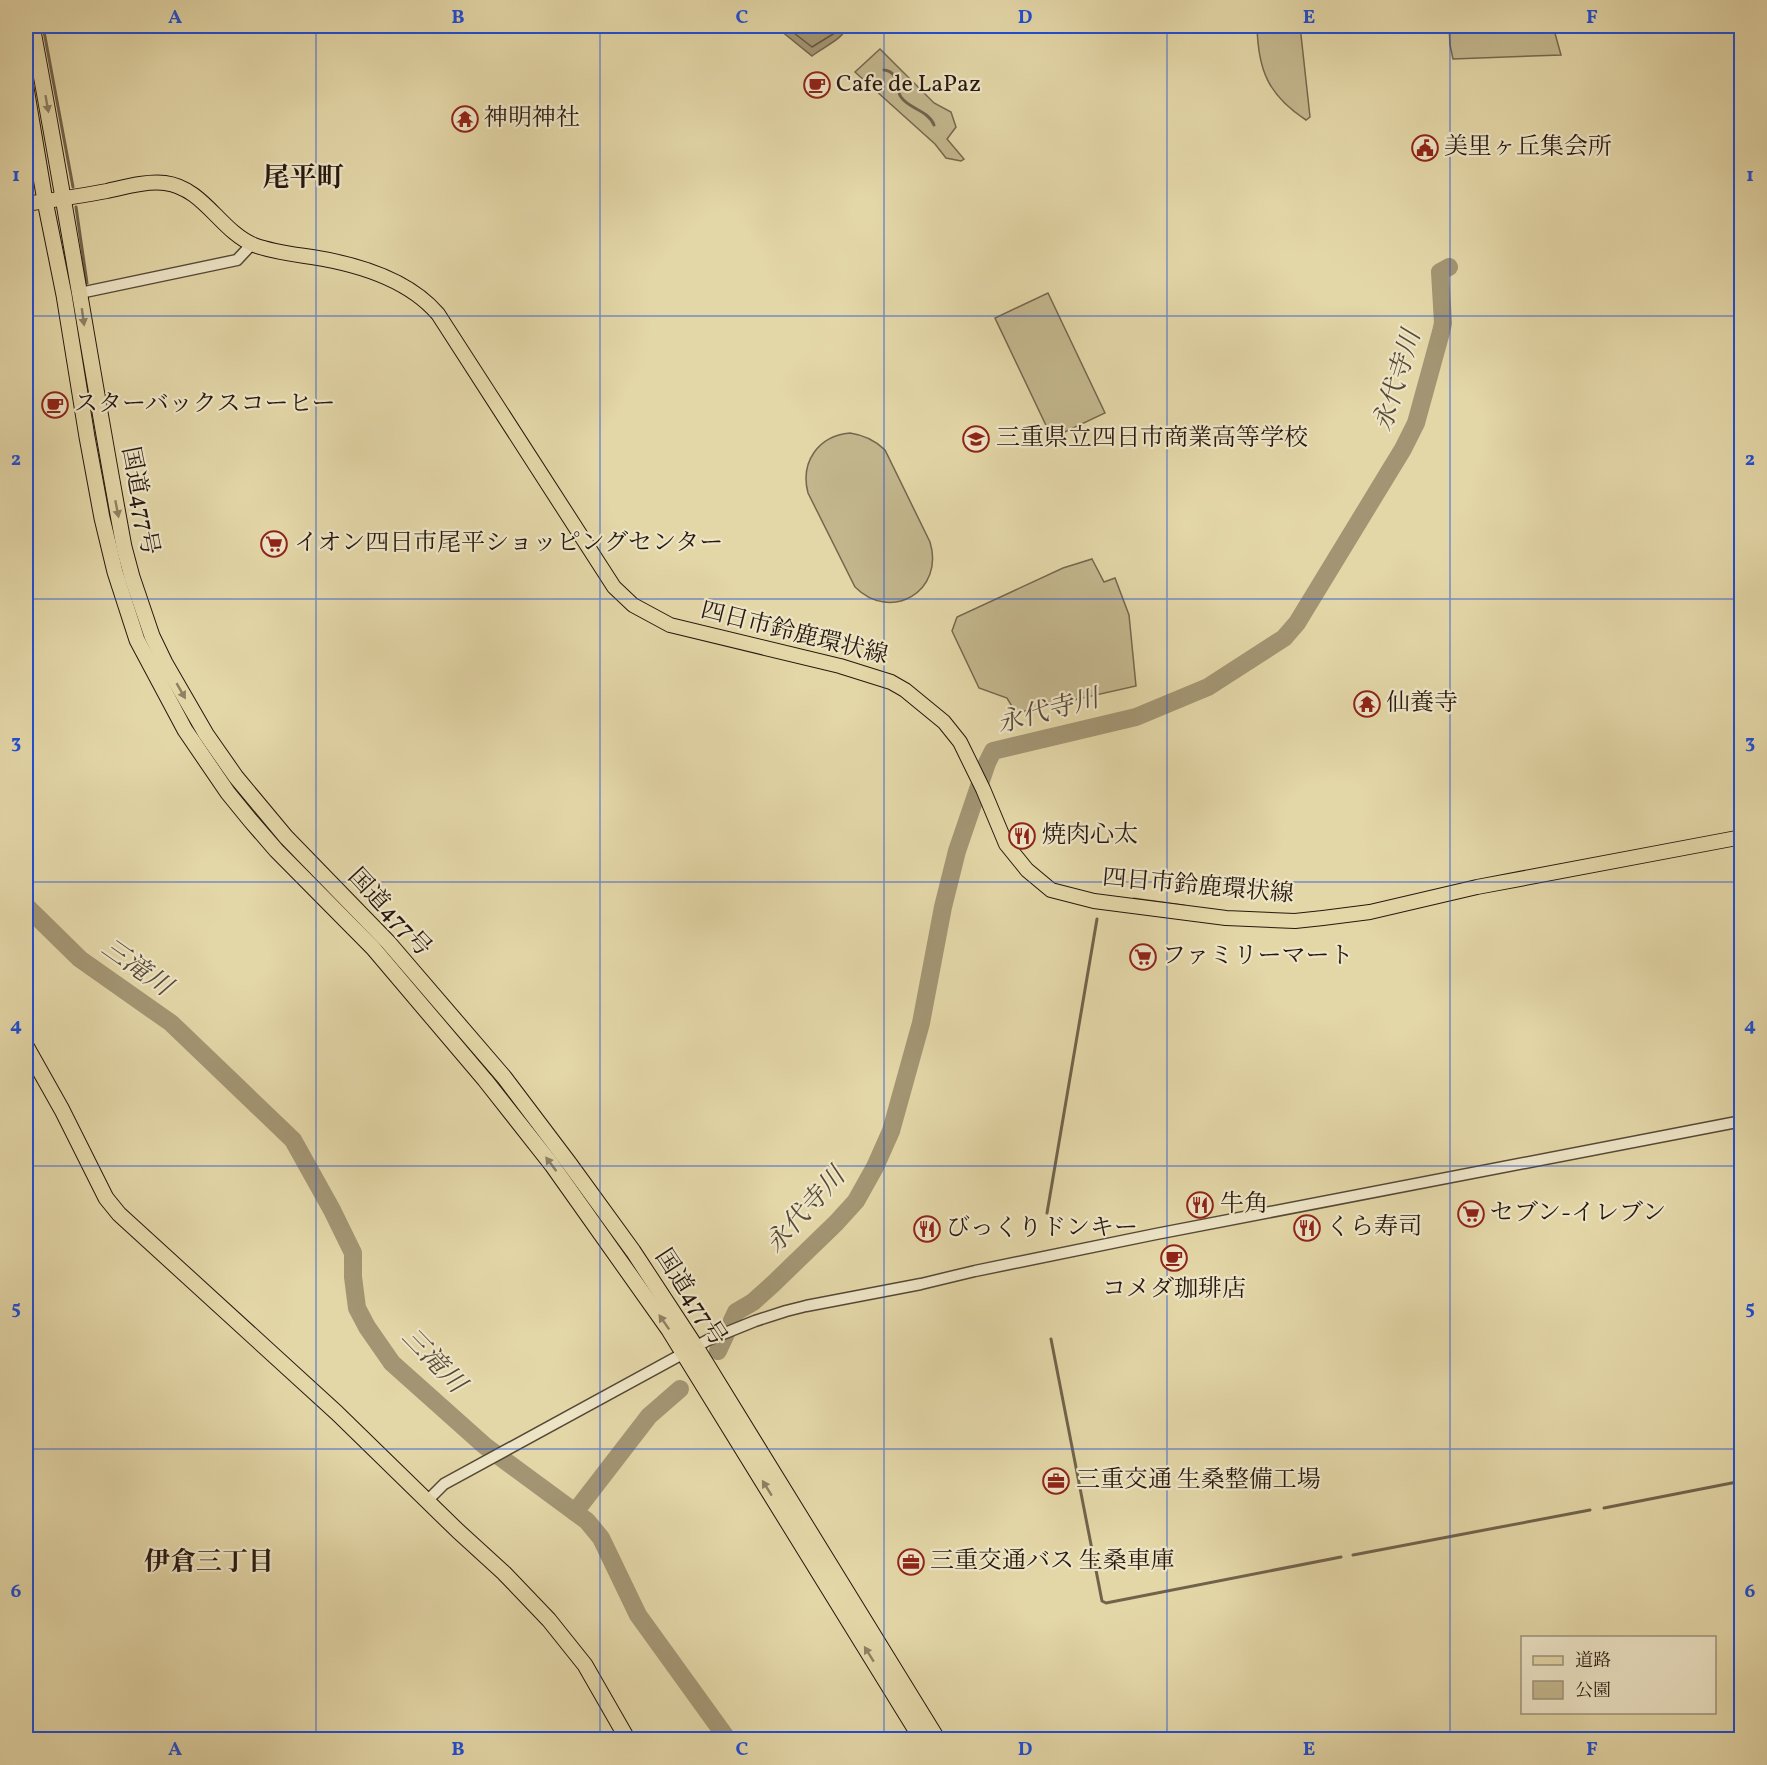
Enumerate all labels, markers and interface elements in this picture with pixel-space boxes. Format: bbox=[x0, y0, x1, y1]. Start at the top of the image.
text: A bbox=[168, 4, 182, 32]
text: B bbox=[451, 4, 465, 32]
text: C bbox=[736, 4, 749, 32]
text: D bbox=[1018, 4, 1032, 32]
text: E bbox=[1303, 4, 1315, 32]
text: F bbox=[1586, 4, 1598, 32]
place label: Cafe de LaPaz bbox=[836, 68, 981, 102]
cafe icon: Cafe de LaPaz bbox=[802, 70, 832, 100]
one-way arrow bbox=[43, 94, 52, 113]
place label: 神明神社 bbox=[484, 102, 580, 136]
temple icon: 神明神社 bbox=[450, 104, 480, 134]
place label: 美里ヶ丘集会所 bbox=[1444, 131, 1612, 165]
public building icon: 美里ヶ丘集会所 bbox=[1410, 133, 1440, 163]
district label: 尾平町 bbox=[263, 160, 344, 198]
text: 1 bbox=[12, 162, 20, 190]
text: 1 bbox=[1746, 162, 1754, 190]
one-way arrow bbox=[79, 307, 88, 326]
water label: 永代寺川 bbox=[1366, 323, 1431, 436]
place label: スターバックスコーヒー bbox=[74, 388, 336, 422]
cafe icon: スターバックスコーヒー bbox=[40, 390, 70, 420]
place label: 三重県立四日市商業高等学校 bbox=[996, 422, 1308, 456]
school or university icon: 三重県立四日市商業高等学校 bbox=[961, 424, 991, 454]
street label: 国道477号 bbox=[112, 444, 166, 558]
text: 2 bbox=[11, 446, 21, 474]
text: 2 bbox=[1745, 446, 1755, 474]
one-way arrow bbox=[113, 499, 122, 518]
place label: イオン四日市尾平ショッピングセンター bbox=[294, 527, 723, 561]
supermarket icon: イオン四日市尾平ショッピングセンター bbox=[259, 529, 289, 559]
street label: 四日市鈴鹿環状線 bbox=[697, 594, 891, 674]
water label: 永代寺川 bbox=[993, 680, 1106, 743]
one-way arrow bbox=[176, 683, 186, 700]
place label: 仙養寺 bbox=[1386, 687, 1458, 721]
temple icon: 仙養寺 bbox=[1352, 689, 1382, 719]
text: 3 bbox=[11, 729, 21, 757]
text: 3 bbox=[1745, 729, 1755, 757]
place label: 焼肉心太 bbox=[1042, 819, 1138, 853]
restaurant icon: 焼肉心太 bbox=[1007, 821, 1037, 851]
street label: 国道477号 bbox=[339, 861, 439, 965]
street label: 四日市鈴鹿環状線 bbox=[1101, 862, 1295, 912]
water label: 三滝川 bbox=[94, 931, 181, 1007]
place label: ファミリーマート bbox=[1162, 940, 1354, 974]
supermarket icon: ファミリーマート bbox=[1128, 942, 1158, 972]
text: 4 bbox=[10, 1012, 22, 1040]
text: 4 bbox=[1744, 1012, 1756, 1040]
one-way arrow bbox=[545, 1156, 557, 1171]
water label: 永代寺川 bbox=[758, 1158, 856, 1262]
place label: 牛角 bbox=[1220, 1188, 1268, 1222]
restaurant icon: 牛角 bbox=[1185, 1190, 1215, 1220]
place label: セブン-イレブン bbox=[1490, 1197, 1666, 1231]
supermarket icon: セブン-イレブン bbox=[1456, 1199, 1486, 1229]
place label: くら寿司 bbox=[1326, 1211, 1422, 1245]
place label: びっくりドンキー bbox=[946, 1212, 1138, 1246]
restaurant icon: くら寿司 bbox=[1292, 1213, 1322, 1243]
restaurant icon: びっくりドンキー bbox=[912, 1214, 942, 1244]
street label: 国道477号 bbox=[646, 1243, 734, 1353]
cafe icon: コメダ珈琲店 bbox=[1159, 1243, 1189, 1273]
place label: コメダ珈琲店 bbox=[1102, 1273, 1246, 1307]
text: 5 bbox=[11, 1295, 21, 1323]
text: 5 bbox=[1745, 1295, 1755, 1323]
one-way arrow bbox=[658, 1315, 670, 1331]
water label: 三滝川 bbox=[393, 1320, 475, 1404]
place label: 三重交通 生桑整備工場 bbox=[1076, 1464, 1321, 1498]
office icon: 三重交通 生桑整備工場 bbox=[1041, 1466, 1071, 1496]
one-way arrow bbox=[761, 1480, 772, 1496]
district label: 伊倉三丁目 bbox=[144, 1545, 274, 1581]
place label: 三重交通バス 生桑車庫 bbox=[930, 1545, 1175, 1579]
office icon: 三重交通バス 生桑車庫 bbox=[896, 1547, 926, 1577]
text: 6 bbox=[11, 1578, 22, 1606]
text: 6 bbox=[1745, 1578, 1756, 1606]
legend bbox=[1521, 1636, 1716, 1714]
one-way arrow bbox=[863, 1646, 874, 1662]
text: 道路 bbox=[1575, 1649, 1611, 1674]
text: 公園 bbox=[1575, 1679, 1611, 1704]
text: A bbox=[168, 1736, 182, 1764]
text: B bbox=[451, 1736, 465, 1764]
text: C bbox=[736, 1736, 749, 1764]
text: D bbox=[1018, 1736, 1032, 1764]
text: E bbox=[1303, 1736, 1315, 1764]
text: F bbox=[1586, 1736, 1598, 1764]

